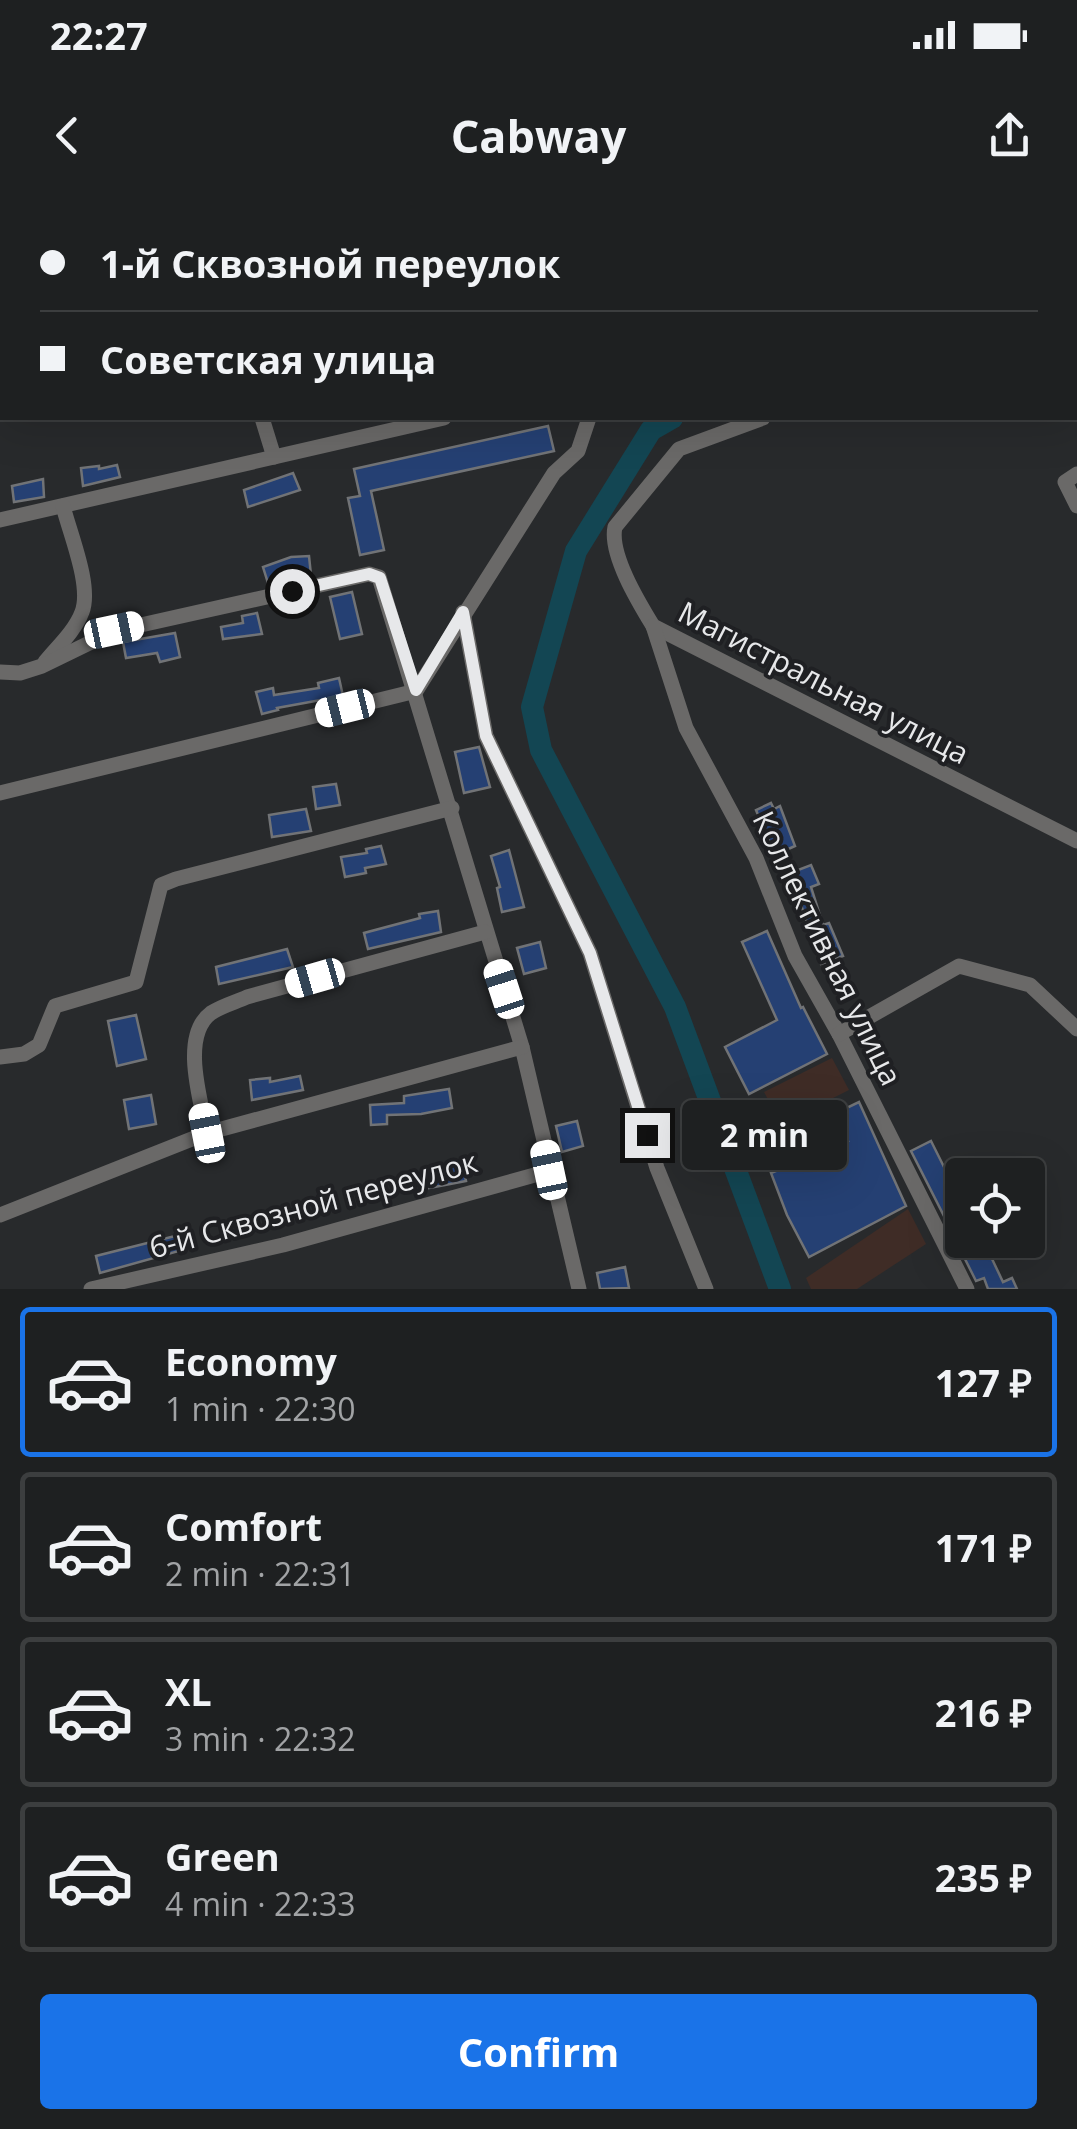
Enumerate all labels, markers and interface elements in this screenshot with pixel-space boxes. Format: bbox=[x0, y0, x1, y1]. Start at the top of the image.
text: 22:27 bbox=[50, 9, 148, 61]
text: Cabway bbox=[451, 105, 626, 166]
icon: back bbox=[40, 108, 95, 163]
icon: share bbox=[982, 108, 1037, 163]
text: 1-й Сквозной переулок bbox=[100, 237, 560, 289]
text: Советская улица bbox=[100, 333, 436, 385]
route start bbox=[270, 569, 315, 614]
street label: Магистральная улица bbox=[672, 591, 976, 773]
car bbox=[82, 609, 146, 651]
car bbox=[312, 686, 378, 730]
street label: Коллективная улица bbox=[744, 804, 912, 1092]
car bbox=[282, 955, 348, 1001]
car bbox=[480, 956, 528, 1022]
callout: 2 min bbox=[682, 1100, 847, 1170]
car bbox=[187, 1101, 227, 1165]
route end bbox=[625, 1113, 670, 1158]
text: 2 min bbox=[720, 1113, 809, 1156]
car bbox=[528, 1138, 570, 1202]
street label: 6-й Сквозной переулок bbox=[144, 1140, 482, 1268]
map controls bbox=[945, 1158, 1045, 1258]
button: locate bbox=[945, 1158, 1045, 1258]
text: Economy bbox=[165, 1335, 337, 1387]
icon: car bbox=[45, 1337, 135, 1427]
text: 127 ₽ bbox=[935, 1356, 1032, 1408]
text: 1 min · 22:30 bbox=[165, 1387, 356, 1430]
text: Comfort bbox=[165, 1500, 322, 1552]
icon: car bbox=[45, 1502, 135, 1592]
text: 171 ₽ bbox=[935, 1521, 1032, 1573]
text: 2 min · 22:31 bbox=[165, 1552, 356, 1595]
text: XL bbox=[165, 1665, 212, 1717]
icon: car bbox=[45, 1667, 135, 1757]
text: 216 ₽ bbox=[935, 1686, 1032, 1738]
text: 3 min · 22:32 bbox=[165, 1717, 356, 1760]
text: Green bbox=[165, 1830, 280, 1882]
icon: car bbox=[45, 1832, 135, 1922]
text: 235 ₽ bbox=[935, 1851, 1032, 1903]
text: 4 min · 22:33 bbox=[165, 1882, 356, 1925]
button: Confirm bbox=[40, 1994, 1037, 2109]

